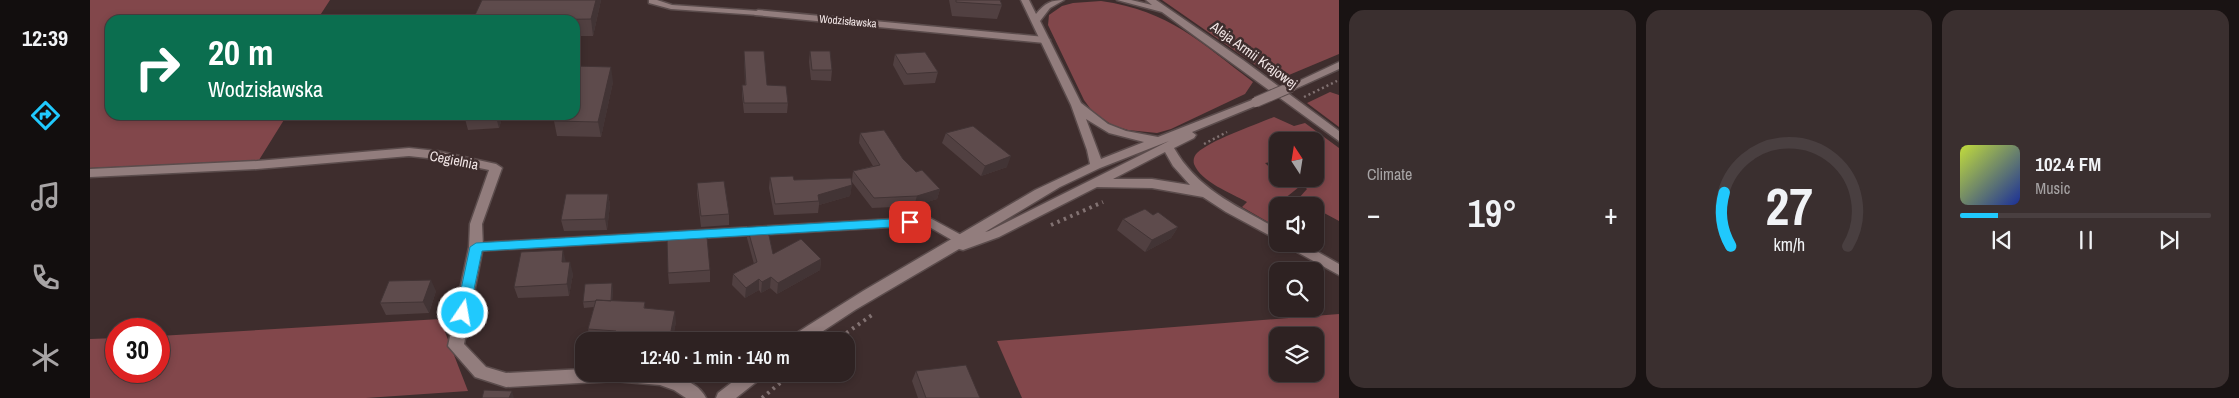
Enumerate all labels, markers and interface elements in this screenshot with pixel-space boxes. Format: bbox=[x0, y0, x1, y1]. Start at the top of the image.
street label: Wodzisławska bbox=[819, 12, 877, 30]
street label: Aleja Armii Krajowej bbox=[1206, 17, 1301, 92]
text: 12:39 bbox=[22, 23, 68, 53]
text: 20 m bbox=[208, 29, 273, 76]
icon: right bbox=[125, 35, 190, 100]
text: Wodzisławska bbox=[208, 74, 323, 104]
icon: directions bbox=[28, 98, 63, 133]
north arrow bbox=[1269, 132, 1324, 188]
map controls bbox=[1269, 132, 1324, 382]
street label: Cegielnia bbox=[428, 146, 480, 174]
text: 102.4 FM bbox=[2035, 151, 2101, 177]
text: Climate bbox=[1367, 163, 1412, 185]
text: 27 bbox=[1765, 171, 1813, 241]
text: Music bbox=[2035, 177, 2070, 199]
icon: music bbox=[28, 179, 63, 214]
text: 19° bbox=[1467, 188, 1517, 239]
text: − bbox=[1367, 195, 1380, 233]
text: + bbox=[1604, 195, 1618, 233]
button: sound bbox=[1269, 197, 1324, 252]
pin bbox=[889, 201, 931, 243]
icon: arrive bbox=[896, 208, 924, 236]
icon: previous bbox=[1988, 226, 2016, 254]
icon: pause bbox=[2072, 226, 2100, 254]
icon: next bbox=[2155, 226, 2183, 254]
text: km/h bbox=[1773, 233, 1805, 257]
icon: phone bbox=[28, 260, 63, 295]
button: search bbox=[1269, 262, 1324, 317]
position arrow bbox=[436, 286, 488, 338]
speed limit sign: 30 bbox=[105, 318, 170, 383]
button: layers bbox=[1269, 327, 1324, 382]
icon: climate bbox=[28, 340, 63, 375]
text: 12:40 · 1 min · 140 m bbox=[640, 344, 790, 370]

